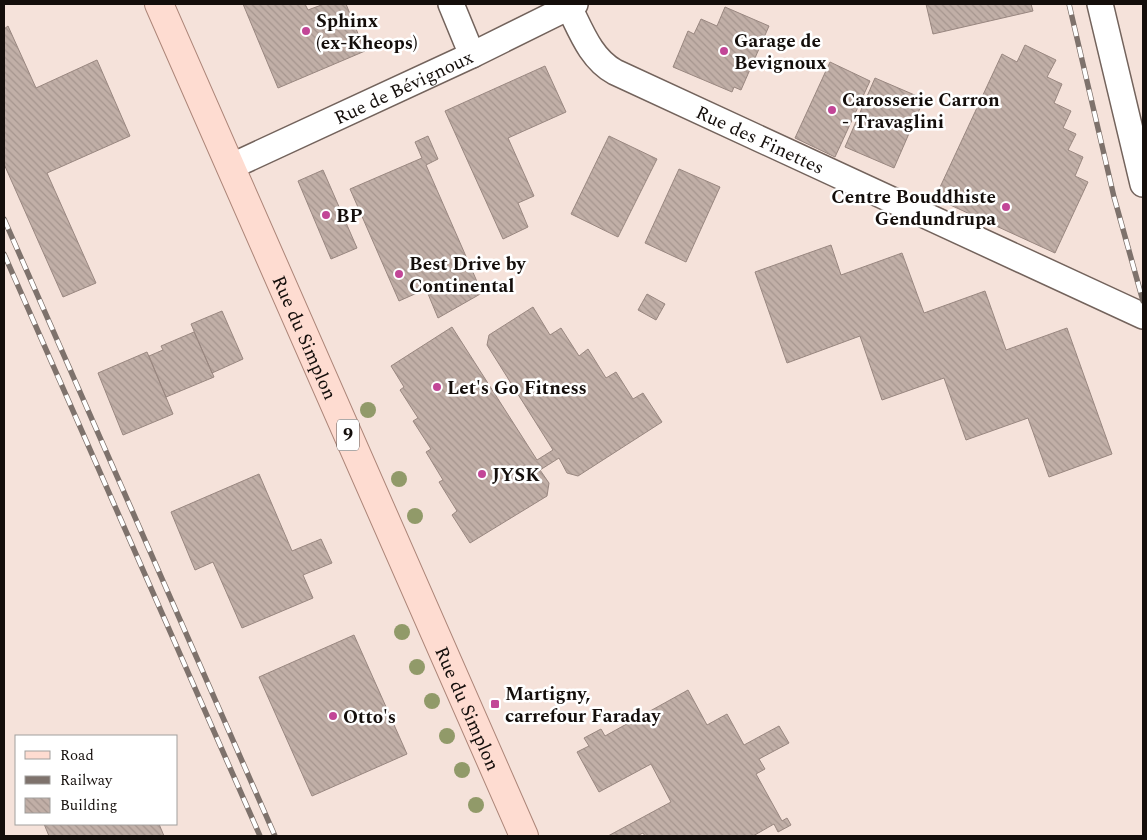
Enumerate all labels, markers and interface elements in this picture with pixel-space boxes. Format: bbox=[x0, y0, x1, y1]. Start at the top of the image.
place label: Sphinx (ex-Kheops) bbox=[316, 7, 418, 58]
marker: Sphinx (ex-Kheops) bbox=[300, 25, 312, 37]
place label: Garage de Bevignoux bbox=[734, 27, 827, 78]
street label: Rue de Bévignoux bbox=[330, 43, 478, 133]
marker: Garage de Bevignoux bbox=[718, 45, 730, 57]
place label: Carosserie Carron - Travaglini bbox=[842, 86, 1000, 137]
street label: Rue des Finettes bbox=[691, 98, 829, 183]
marker: Carosserie Carron - Travaglini bbox=[826, 104, 838, 116]
place label: Centre Bouddhiste Gendundrupa bbox=[831, 183, 996, 234]
marker: Centre Bouddhiste Gendundrupa bbox=[1000, 201, 1012, 213]
place label: BP bbox=[336, 202, 362, 231]
marker: BP bbox=[320, 209, 332, 221]
place label: Best Drive by Continental bbox=[409, 250, 527, 301]
marker: Best Drive by Continental bbox=[393, 268, 405, 280]
street label: Rue du Simplon bbox=[264, 271, 344, 405]
place label: Let's Go Fitness bbox=[447, 374, 587, 403]
marker: Let's Go Fitness bbox=[431, 381, 443, 393]
road number: 9 bbox=[337, 420, 359, 450]
place label: JYSK bbox=[492, 461, 540, 490]
marker: JYSK bbox=[476, 468, 488, 480]
street label: Rue du Simplon bbox=[426, 642, 507, 776]
place label: Martigny, carrefour Faraday bbox=[505, 680, 661, 731]
marker: Martigny, carrefour Faraday bbox=[489, 698, 501, 710]
place label: Otto's bbox=[343, 703, 396, 732]
marker: Otto's bbox=[327, 710, 339, 722]
legend bbox=[15, 735, 178, 825]
text: Road bbox=[60, 744, 94, 767]
text: Railway bbox=[60, 769, 113, 792]
text: Building bbox=[60, 794, 117, 817]

